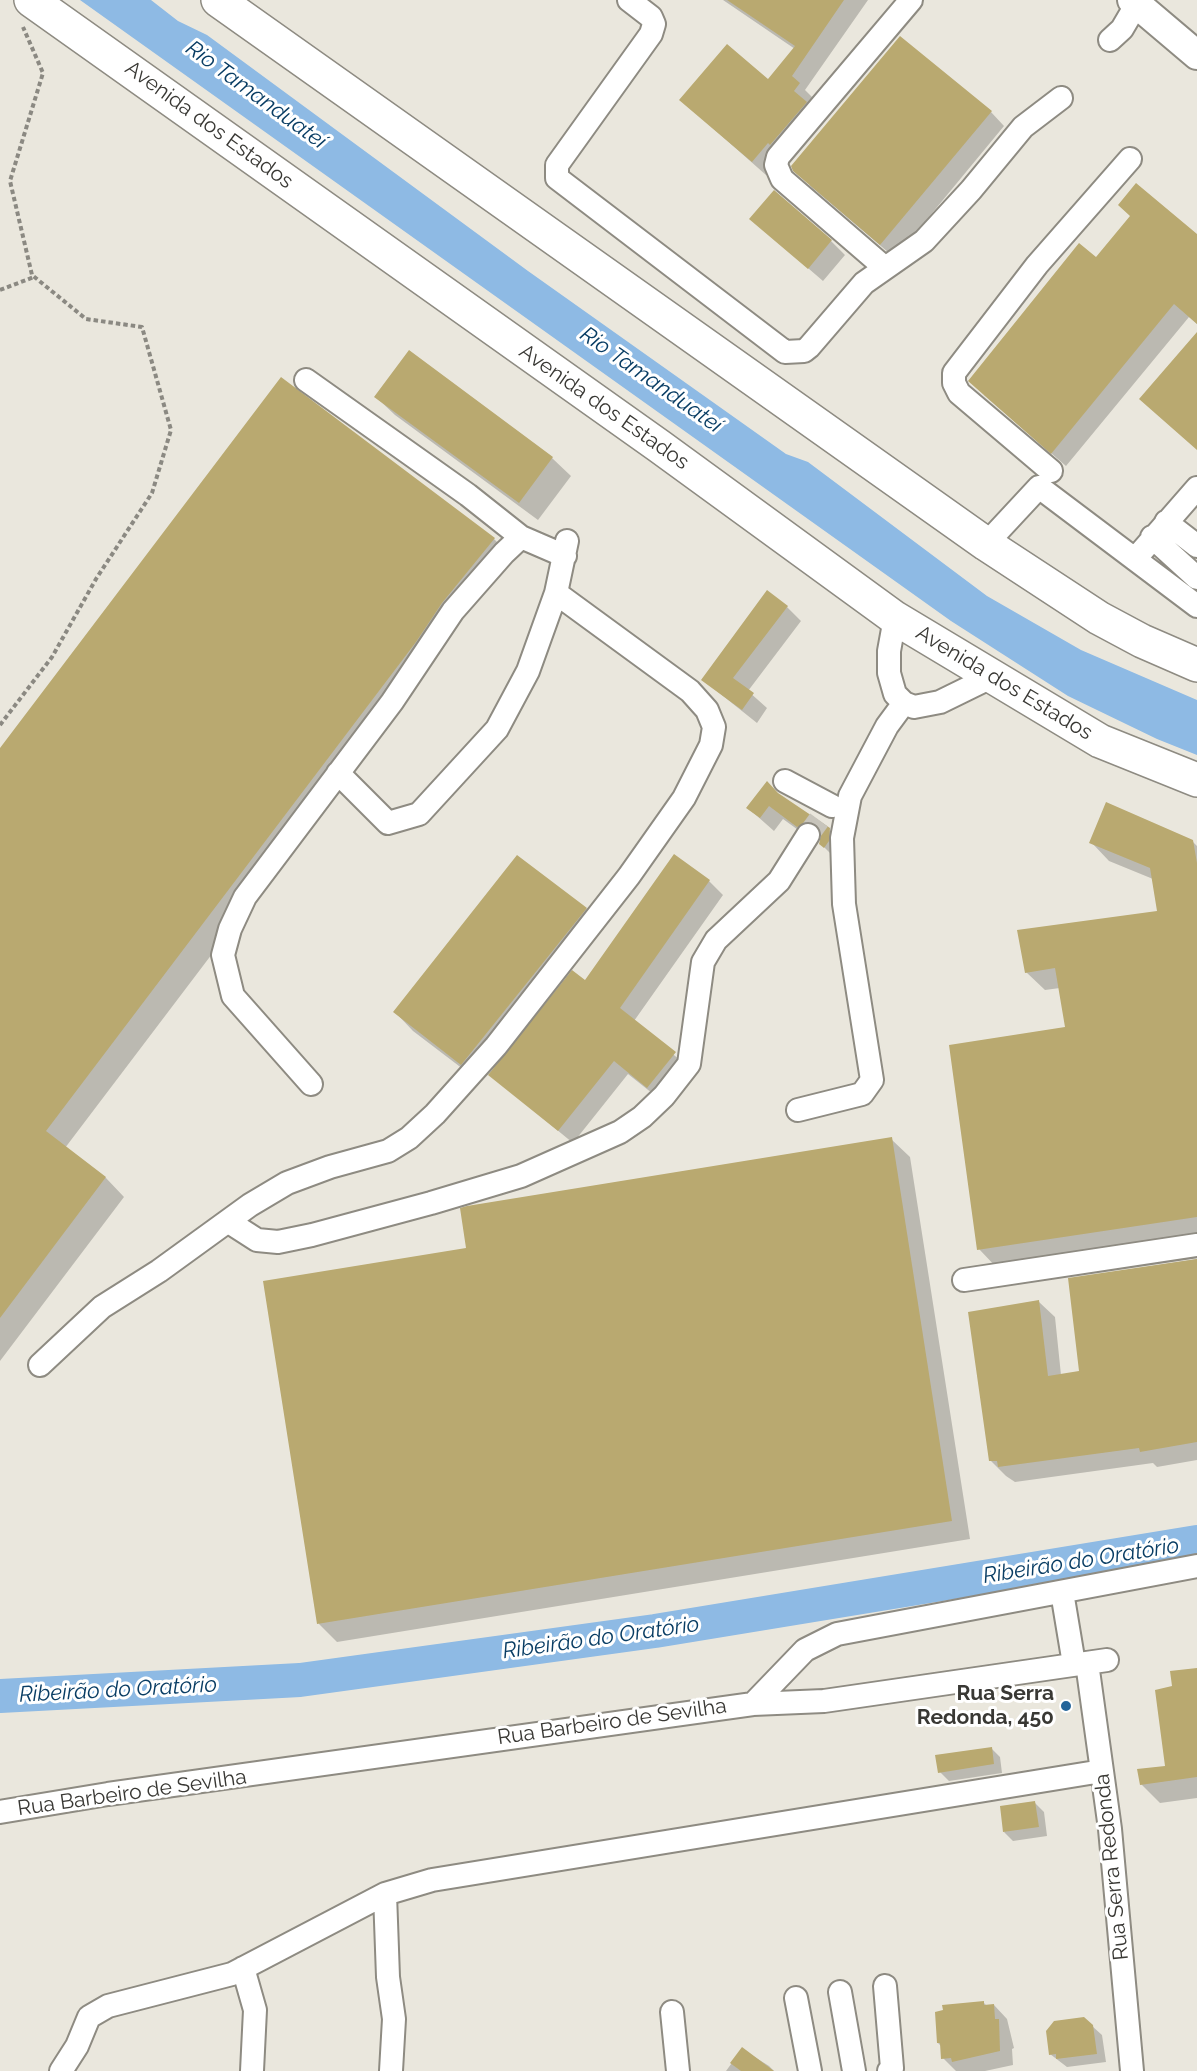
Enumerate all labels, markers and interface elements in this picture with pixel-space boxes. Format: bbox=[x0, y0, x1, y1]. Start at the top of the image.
water label: Rio Tamanduateí bbox=[181, 35, 331, 155]
street label: Avenida dos Estados bbox=[120, 56, 298, 194]
water label: Rio Tamanduateí bbox=[575, 321, 727, 439]
street label: Avenida dos Estados bbox=[514, 339, 694, 475]
street label: Avenida dos Estados bbox=[911, 620, 1097, 746]
water label: Ribeirão do Oratório bbox=[981, 1532, 1181, 1590]
water label: Ribeirão do Oratório bbox=[501, 1611, 701, 1665]
water label: Ribeirão do Oratório bbox=[18, 1672, 218, 1708]
place label: Rua Serra Redonda, 450 bbox=[917, 1681, 1054, 1731]
street label: Rua Barbeiro de Sevilha bbox=[496, 1693, 728, 1751]
marker: Rua Serra Redonda, 450 bbox=[1059, 1699, 1073, 1713]
street label: Rua Barbeiro de Sevilha bbox=[16, 1764, 248, 1822]
street label: Rua Serra Redonda bbox=[1090, 1772, 1134, 1962]

